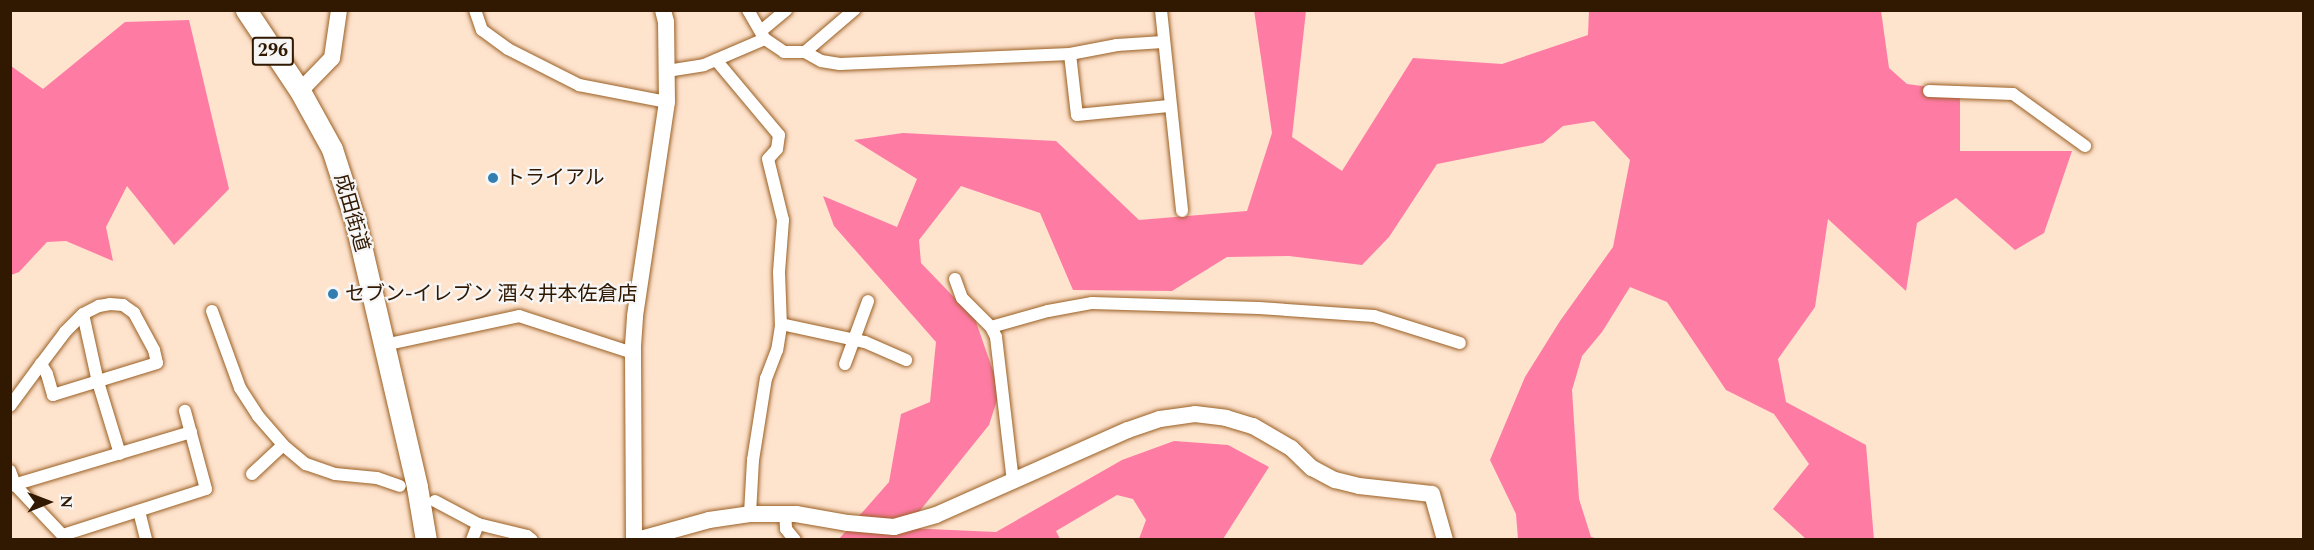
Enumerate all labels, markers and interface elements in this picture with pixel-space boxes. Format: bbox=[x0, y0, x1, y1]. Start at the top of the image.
road number: 296 bbox=[250, 36, 296, 66]
place label: トライアル bbox=[505, 166, 605, 190]
street label: 成田街道 bbox=[328, 171, 374, 255]
marker: トライアル bbox=[486, 171, 500, 185]
place label: セブン-イレブン 酒々井本佐倉店 bbox=[345, 282, 637, 306]
marker: セブン-イレブン 酒々井本佐倉店 bbox=[326, 287, 340, 301]
north arrow bbox=[18, 472, 78, 532]
text: N bbox=[54, 495, 78, 508]

